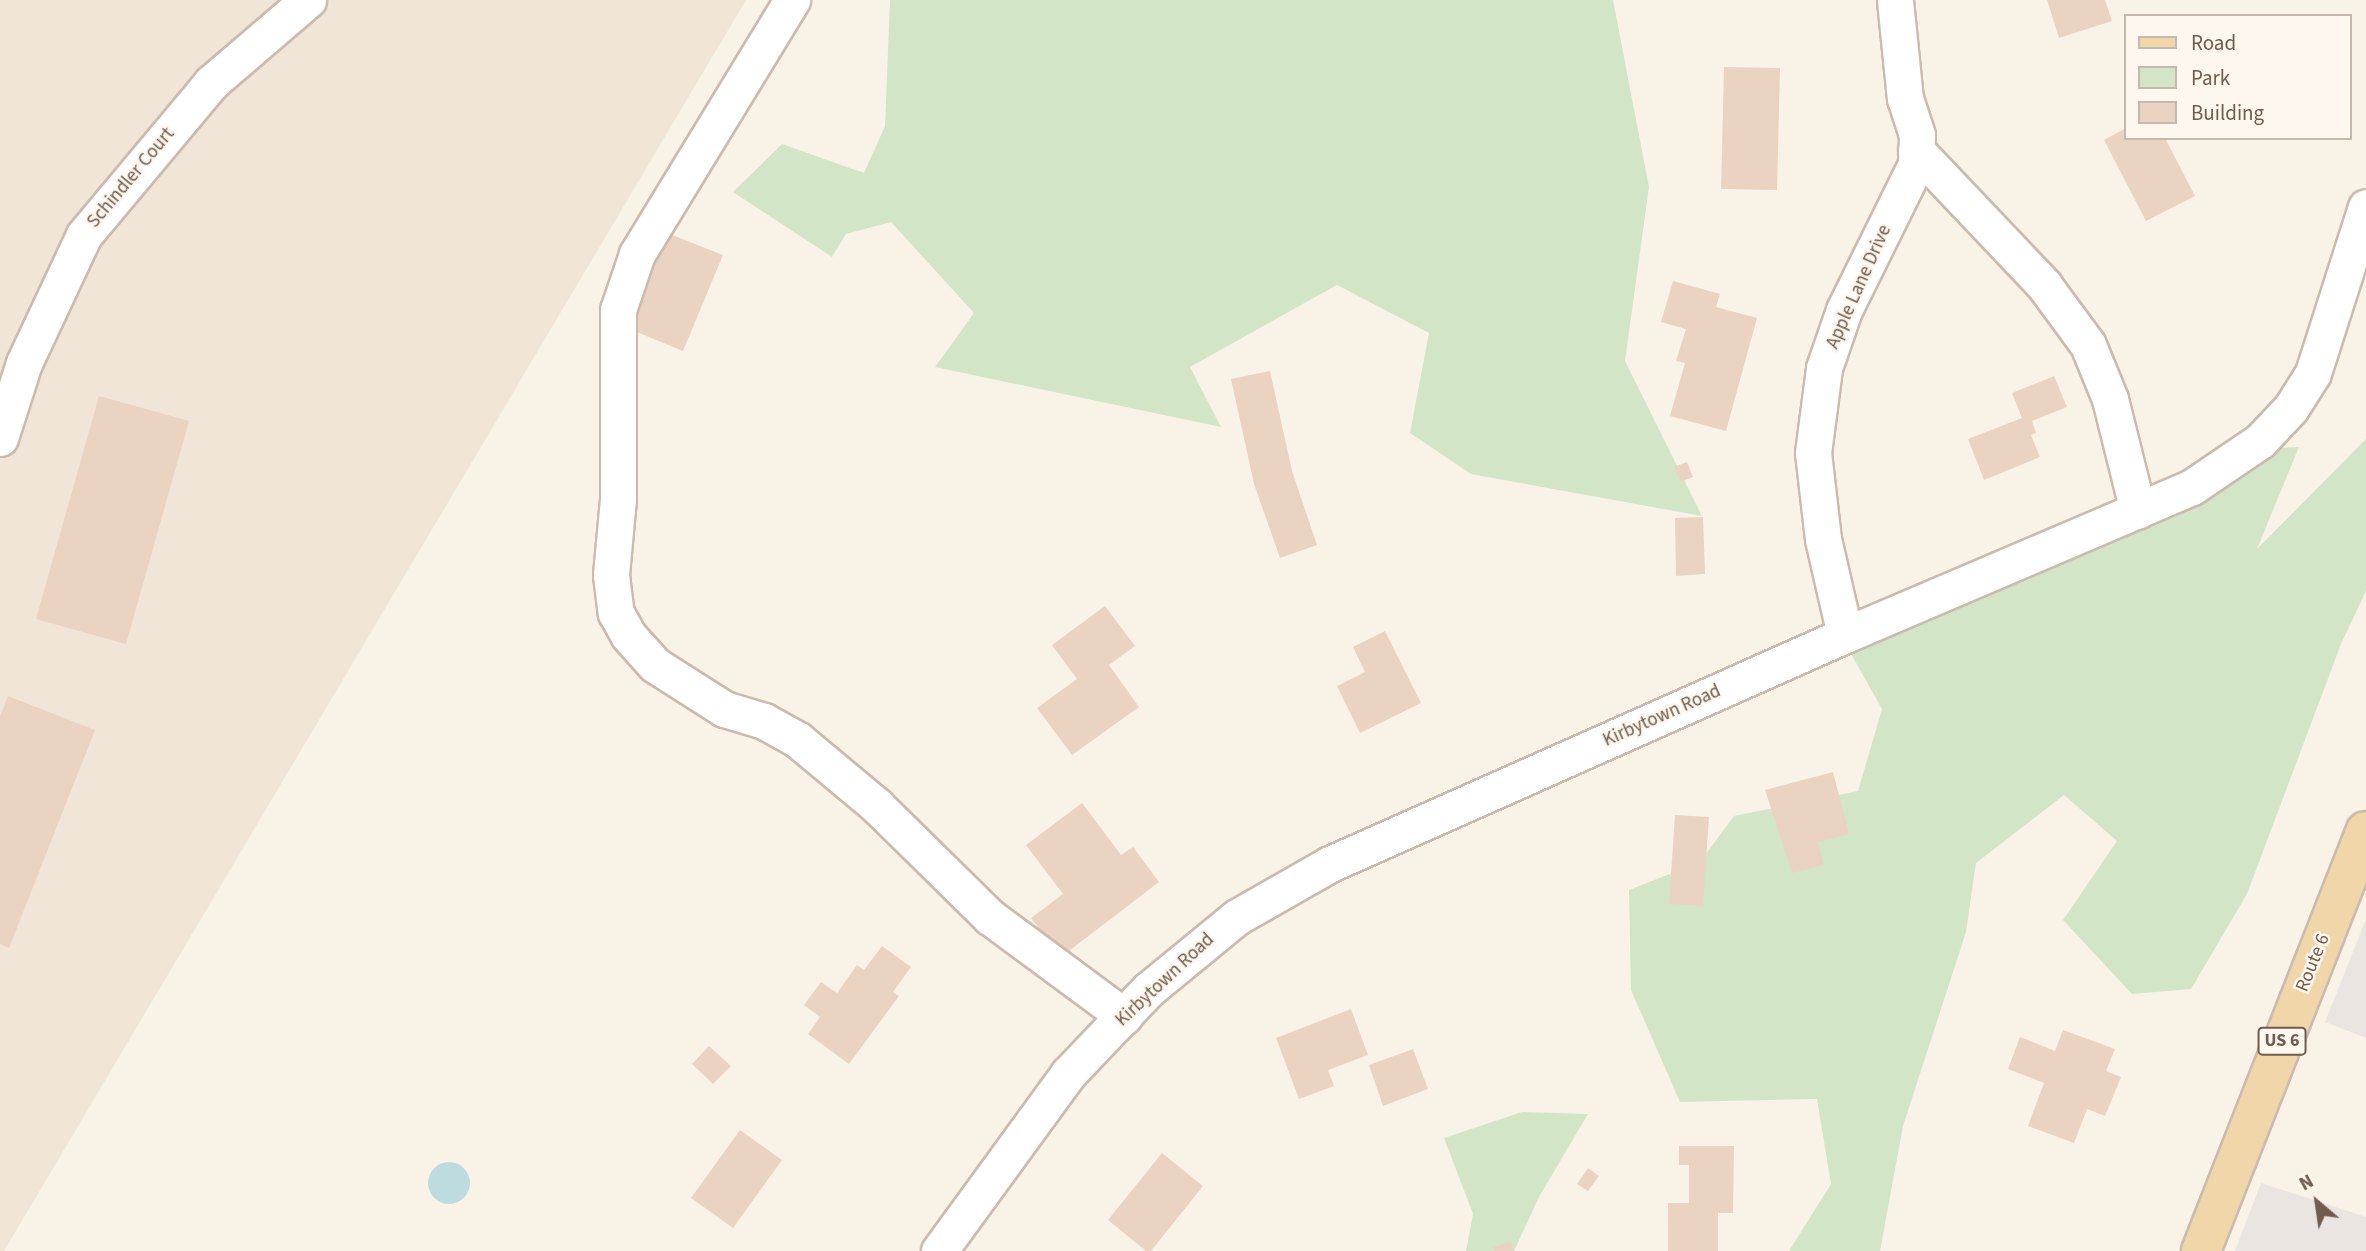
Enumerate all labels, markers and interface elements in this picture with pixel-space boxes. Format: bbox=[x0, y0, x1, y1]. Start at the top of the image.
legend bbox=[2124, 14, 2352, 140]
text: Road bbox=[2191, 28, 2236, 58]
text: Park bbox=[2191, 63, 2230, 93]
text: Building bbox=[2191, 98, 2264, 128]
street label: Schindler Court bbox=[82, 123, 180, 233]
street label: Apple Lane Drive bbox=[1822, 222, 1896, 352]
street label: Kirbytown Road bbox=[1600, 680, 1724, 752]
street label: Kirbytown Road bbox=[1111, 928, 1219, 1032]
street label: Route 6 bbox=[2291, 931, 2335, 995]
road number: US 6 bbox=[2258, 1026, 2306, 1056]
north arrow bbox=[2282, 1167, 2352, 1237]
text: N bbox=[2294, 1168, 2319, 1198]

